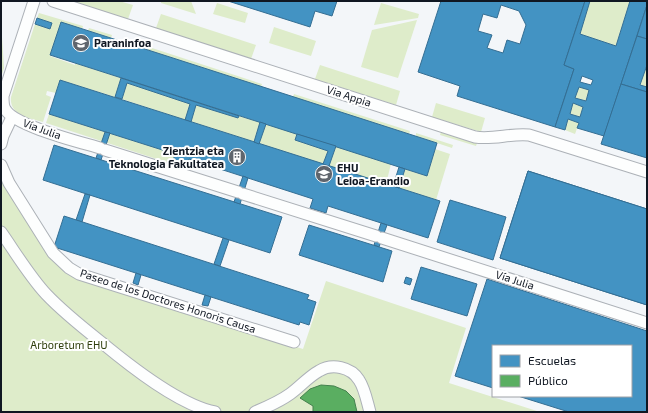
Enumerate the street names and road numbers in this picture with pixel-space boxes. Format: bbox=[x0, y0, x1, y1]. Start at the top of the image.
street label: Via Appia bbox=[325, 82, 373, 109]
street label: Vía Julia bbox=[21, 116, 63, 141]
street label: Paseo de los Doctores Honoris Causa bbox=[79, 266, 258, 335]
street label: Vía Julia bbox=[494, 267, 536, 292]

